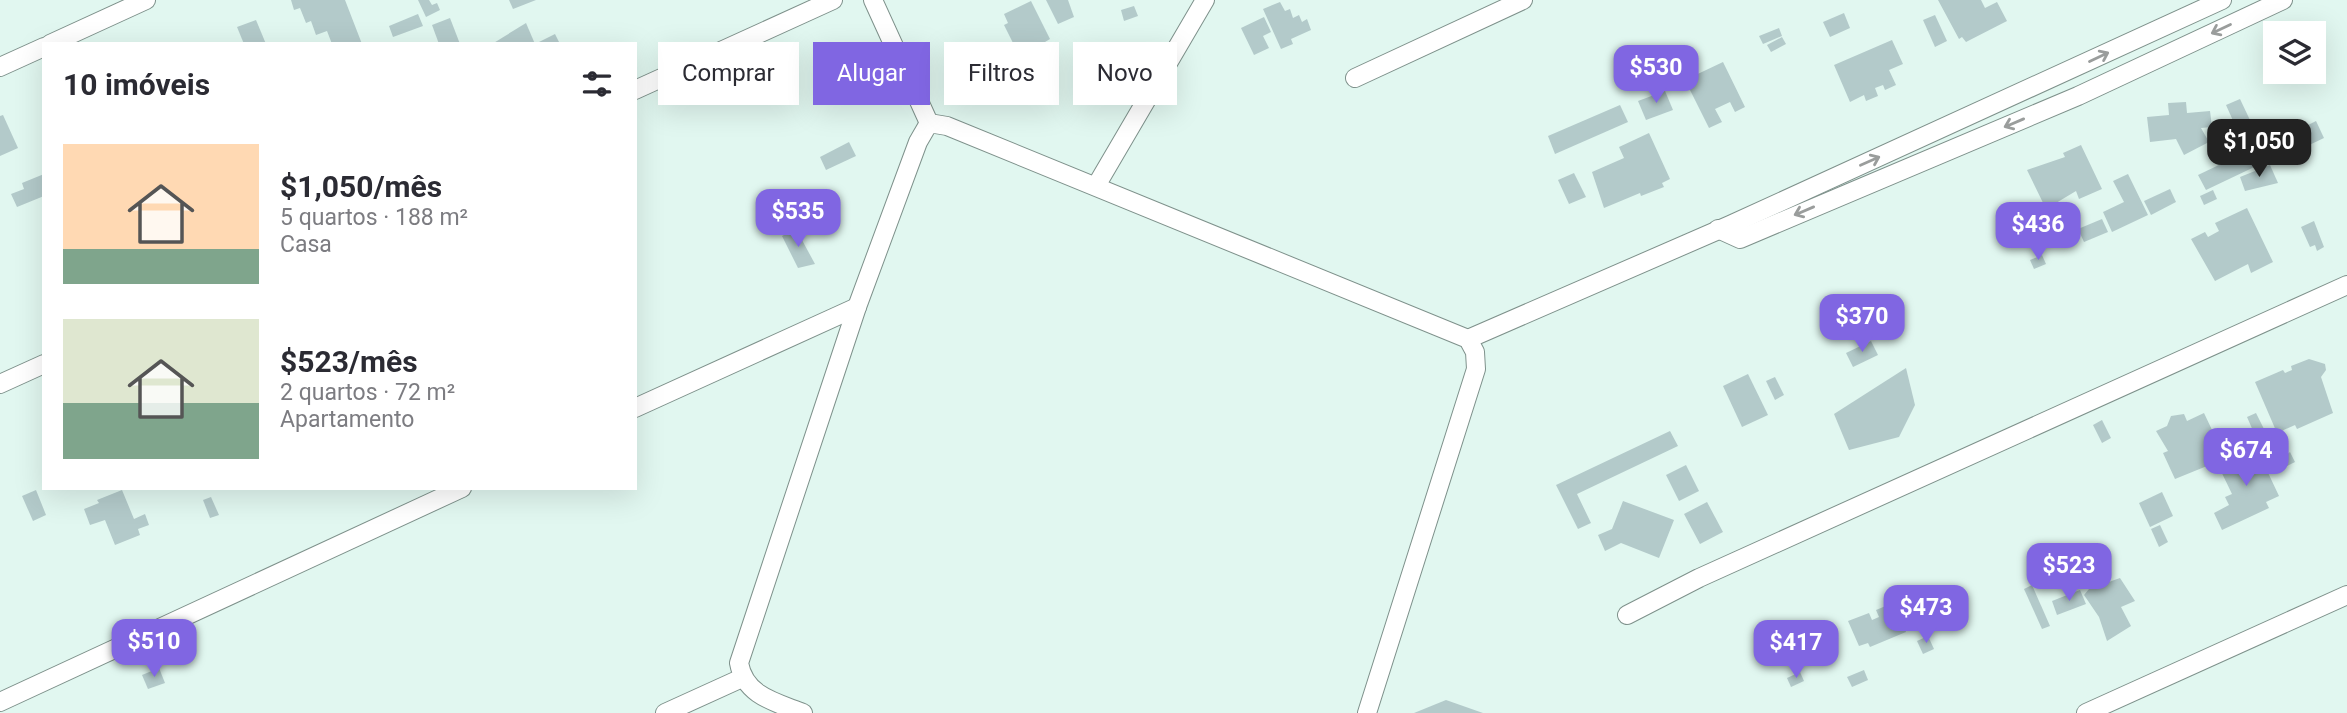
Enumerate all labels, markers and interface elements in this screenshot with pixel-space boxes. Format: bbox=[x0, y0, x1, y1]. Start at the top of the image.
map controls bbox=[2263, 21, 2326, 84]
button: layers bbox=[2263, 21, 2326, 84]
one-way arrow bbox=[2211, 23, 2232, 36]
chip: Comprar bbox=[658, 42, 799, 105]
chip: Alugar bbox=[813, 42, 930, 105]
chip: Filtros bbox=[944, 42, 1059, 105]
chip: Novo bbox=[1073, 42, 1177, 105]
pin: $530 bbox=[1615, 46, 1697, 105]
one-way arrow bbox=[2089, 50, 2110, 63]
text: $530 bbox=[1630, 54, 1682, 81]
icon: filters bbox=[578, 65, 616, 103]
text: 10 imóveis bbox=[63, 67, 210, 102]
one-way arrow bbox=[2003, 117, 2025, 130]
pin: $1,050 bbox=[2202, 120, 2316, 179]
text: $1,050 bbox=[2223, 128, 2295, 155]
one-way arrow bbox=[1859, 154, 1880, 167]
text: $1,050/mês bbox=[280, 169, 442, 204]
icon: home bbox=[119, 172, 203, 256]
pin: $535 bbox=[757, 190, 839, 249]
text: $535 bbox=[772, 198, 824, 225]
pin: $436 bbox=[1997, 202, 2079, 262]
text: 5 quartos · 188 m² bbox=[280, 204, 468, 231]
one-way arrow bbox=[1794, 206, 1815, 219]
text: $436 bbox=[2012, 211, 2064, 238]
text: Casa bbox=[280, 231, 332, 258]
pin: $370 bbox=[1821, 294, 1903, 354]
text: $370 bbox=[1836, 303, 1888, 330]
text: $523/mês bbox=[280, 344, 418, 379]
icon: home bbox=[119, 347, 203, 431]
text: 2 quartos · 72 m² bbox=[280, 379, 455, 406]
text: Apartamento bbox=[280, 406, 414, 433]
pin: $674 bbox=[2205, 428, 2287, 488]
text: $674 bbox=[2220, 437, 2272, 464]
pin: $523 bbox=[2028, 544, 2110, 603]
text: $523 bbox=[2043, 552, 2095, 579]
pin: $473 bbox=[1885, 586, 1967, 645]
text: $473 bbox=[1900, 594, 1952, 621]
pin: $510 bbox=[113, 620, 195, 679]
pin: $417 bbox=[1755, 620, 1837, 680]
text: $510 bbox=[128, 628, 180, 655]
text: $417 bbox=[1770, 629, 1822, 656]

